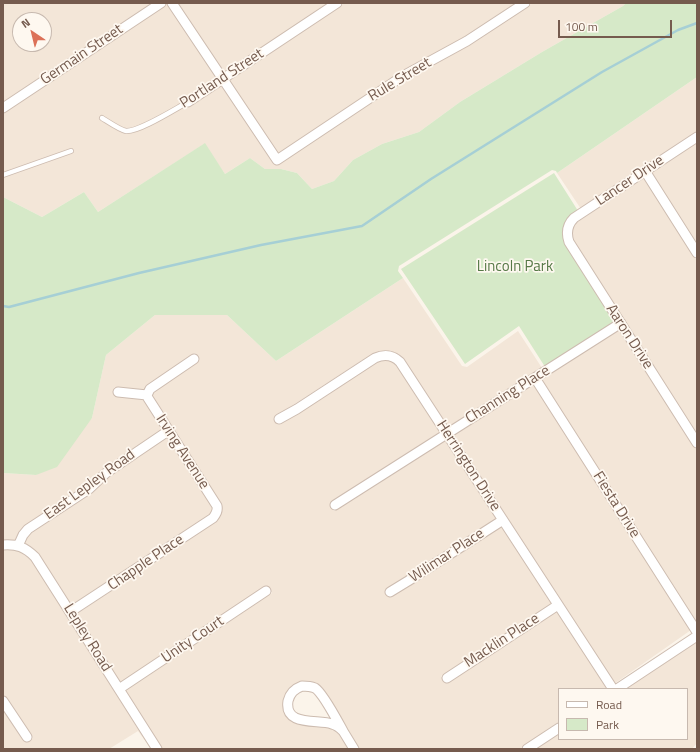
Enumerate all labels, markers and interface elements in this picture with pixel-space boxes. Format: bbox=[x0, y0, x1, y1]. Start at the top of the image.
north arrow bbox=[12, 12, 52, 52]
scale bar bbox=[560, 12, 674, 38]
text: N bbox=[18, 14, 33, 32]
text: 100 m bbox=[565, 17, 598, 36]
street label: Germain Street bbox=[37, 21, 127, 89]
street label: Portland Street bbox=[177, 45, 267, 113]
street label: Rule Street bbox=[365, 54, 435, 106]
street label: Lancer Drive bbox=[593, 152, 667, 210]
park label: Lincoln Park bbox=[477, 258, 553, 276]
street label: Aaron Drive bbox=[601, 301, 657, 373]
street label: Channing Place bbox=[462, 362, 554, 428]
street label: Irving Avenue bbox=[151, 411, 213, 493]
street label: Herrington Drive bbox=[432, 417, 504, 515]
street label: East Lepley Road bbox=[41, 446, 139, 524]
street label: Fiesta Drive bbox=[589, 469, 643, 541]
street label: Wilimar Place bbox=[406, 525, 488, 587]
street label: Chapple Place bbox=[105, 531, 187, 595]
street label: Lepley Road bbox=[59, 601, 115, 675]
street label: Macklin Place bbox=[461, 610, 543, 672]
street label: Unity Court bbox=[158, 613, 228, 667]
legend bbox=[558, 688, 688, 740]
text: Road bbox=[596, 695, 622, 714]
text: Park bbox=[596, 715, 619, 734]

